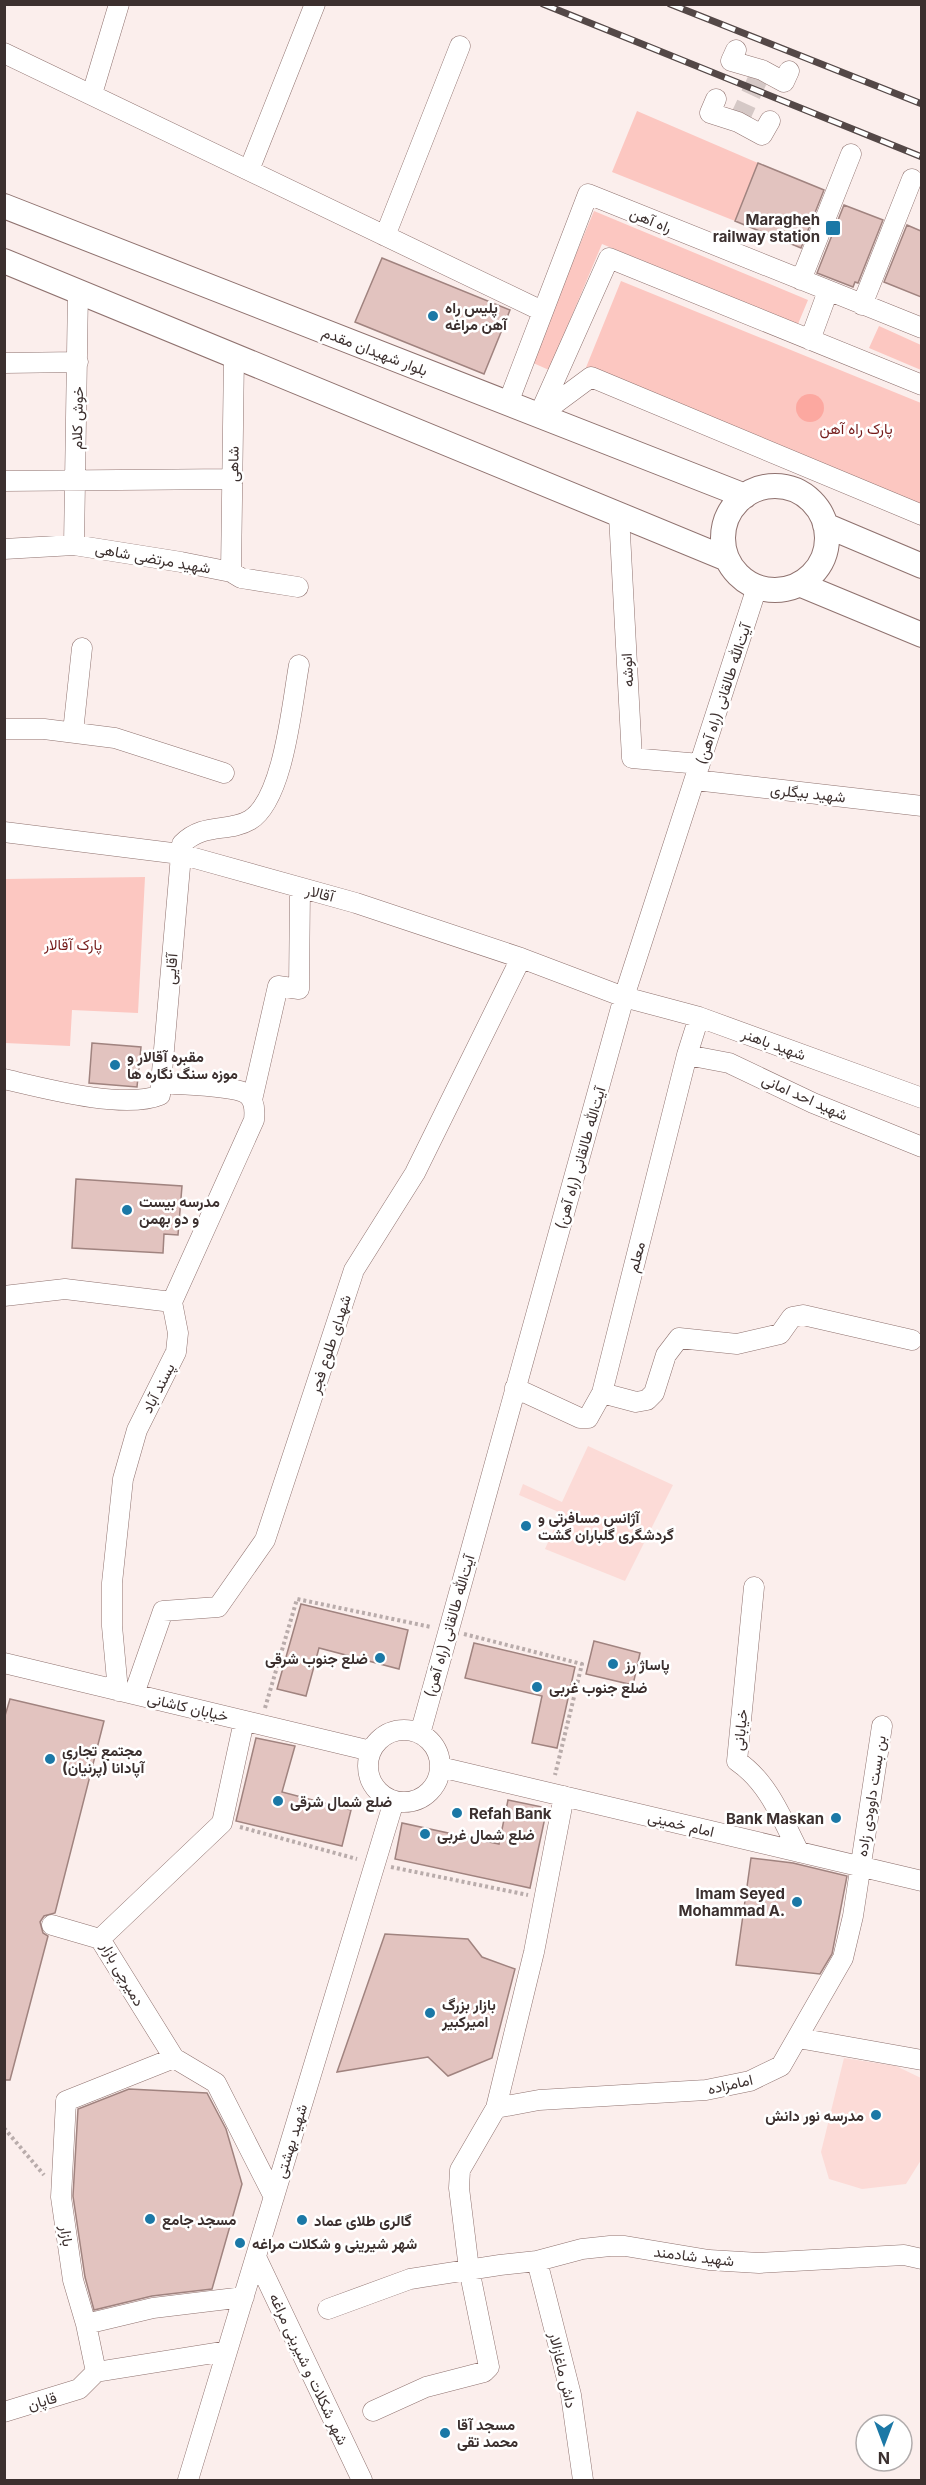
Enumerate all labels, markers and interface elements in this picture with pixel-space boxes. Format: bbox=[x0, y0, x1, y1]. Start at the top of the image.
street label: راه آهن bbox=[627, 203, 675, 238]
place label: Maragheh railway station bbox=[713, 210, 820, 246]
marker: Maragheh railway station bbox=[824, 219, 842, 237]
place label: پلیس راه آهن مراغه bbox=[445, 298, 508, 334]
marker: پلیس راه آهن مراغه bbox=[426, 309, 440, 323]
street label: بلوار شهیدان مقدم bbox=[319, 322, 431, 381]
street label: خوش کلام bbox=[67, 386, 88, 450]
park label: پارک راه آهن bbox=[819, 419, 893, 439]
street label: شاهی bbox=[223, 446, 244, 482]
street label: شهید مرتضی شاهی bbox=[94, 538, 212, 579]
street label: (راه آهن) آیت‌الله طالقانی bbox=[691, 620, 756, 767]
street label: انوشه bbox=[617, 653, 637, 687]
street label: شهید بیگلری bbox=[769, 780, 847, 807]
street label: آقالار bbox=[303, 880, 338, 906]
park label: پارک آقالار bbox=[43, 935, 102, 955]
street label: آقایی bbox=[160, 951, 183, 985]
street label: شهید باهنر bbox=[739, 1023, 809, 1064]
place label: مقبره آقالار و موزه سنگ نگاره ها bbox=[127, 1047, 238, 1083]
marker: مقبره آقالار و موزه سنگ نگاره ها bbox=[108, 1058, 122, 1072]
street label: شهید احد امانی bbox=[759, 1070, 851, 1125]
street label: (راه آهن) آیت‌الله طالقانی bbox=[551, 1083, 611, 1232]
place label: مدرسه بیست و دو بهمن bbox=[139, 1192, 220, 1228]
marker: مدرسه بیست و دو بهمن bbox=[120, 1203, 134, 1217]
street label: معلم bbox=[623, 1240, 650, 1275]
street label: شهدای طلوع فجر bbox=[305, 1292, 357, 1398]
street label: پسند آباد bbox=[137, 1360, 180, 1417]
place label: آژانس مسافرتی و گردشگری گلباران گشت bbox=[538, 1508, 674, 1544]
marker: آژانس مسافرتی و گردشگری گلباران گشت bbox=[519, 1519, 533, 1533]
street label: (راه آهن) آیت‌الله طالقانی bbox=[420, 1551, 480, 1700]
place label: ضلع جنوب شرقی bbox=[265, 1649, 368, 1669]
marker: ضلع جنوب شرقی bbox=[373, 1651, 387, 1665]
place label: پاساژ رز bbox=[624, 1655, 670, 1675]
marker: پاساژ رز bbox=[606, 1657, 620, 1671]
place label: ضلع جنوب غربی bbox=[549, 1678, 648, 1698]
marker: ضلع جنوب غربی bbox=[530, 1680, 544, 1694]
street label: خیابان کاشانی bbox=[145, 1688, 230, 1727]
street label: خیابانی bbox=[728, 1708, 753, 1752]
street label: بن بست داوودی زاده bbox=[852, 1734, 891, 1858]
place label: مجتمع تجاری آپادانا (پرنیان) bbox=[62, 1741, 145, 1778]
marker: مجتمع تجاری آپادانا (پرنیان) bbox=[43, 1752, 57, 1766]
place label: ضلع شمال شرقی bbox=[290, 1792, 392, 1812]
marker: ضلع شمال شرقی bbox=[271, 1794, 285, 1808]
place label: Refah Bank bbox=[469, 1804, 552, 1823]
marker: Refah Bank bbox=[450, 1806, 464, 1820]
street label: امام خمینی bbox=[646, 1807, 716, 1842]
place label: Bank Maskan bbox=[726, 1809, 824, 1828]
marker: Bank Maskan bbox=[829, 1811, 843, 1825]
place label: ضلع شمال غربی bbox=[437, 1825, 535, 1845]
marker: ضلع شمال غربی bbox=[418, 1827, 432, 1841]
place label: Imam Seyed Mohammad A. bbox=[678, 1884, 785, 1920]
marker: Imam Seyed Mohammad A. bbox=[790, 1895, 804, 1909]
street label: دمیرچی بازار bbox=[96, 1938, 149, 2010]
place label: بازار بزرگ امیرکبیر bbox=[441, 1995, 496, 2031]
marker: بازار بزرگ امیرکبیر bbox=[423, 2006, 437, 2020]
street label: امامزاده bbox=[706, 2070, 754, 2098]
street label: شهید بهشتی bbox=[271, 2101, 312, 2181]
place label: مدرسه نور دانش bbox=[765, 2106, 864, 2125]
marker: مدرسه نور دانش bbox=[869, 2108, 883, 2122]
place label: مسجد جامع bbox=[162, 2210, 236, 2230]
place label: گالری طلای عماد bbox=[314, 2211, 412, 2230]
marker: مسجد جامع bbox=[143, 2212, 157, 2226]
marker: گالری طلای عماد bbox=[295, 2213, 309, 2227]
street label: بازار bbox=[56, 2223, 78, 2248]
place label: شهر شیرینی و شکلات مراغه bbox=[252, 2234, 417, 2253]
marker: شهر شیرینی و شکلات مراغه bbox=[233, 2236, 247, 2250]
street label: شهید شادمند bbox=[653, 2242, 735, 2270]
street label: شهر شکلات و شیرینی مراغه bbox=[265, 2290, 353, 2448]
street label: داش ماغازالار bbox=[544, 2329, 581, 2410]
street label: قاپان bbox=[25, 2388, 59, 2415]
north arrow bbox=[854, 2413, 914, 2473]
place label: مسجد آقا محمد تقی bbox=[457, 2415, 518, 2451]
marker: مسجد آقا محمد تقی bbox=[438, 2426, 452, 2440]
text: N bbox=[878, 2448, 890, 2468]

